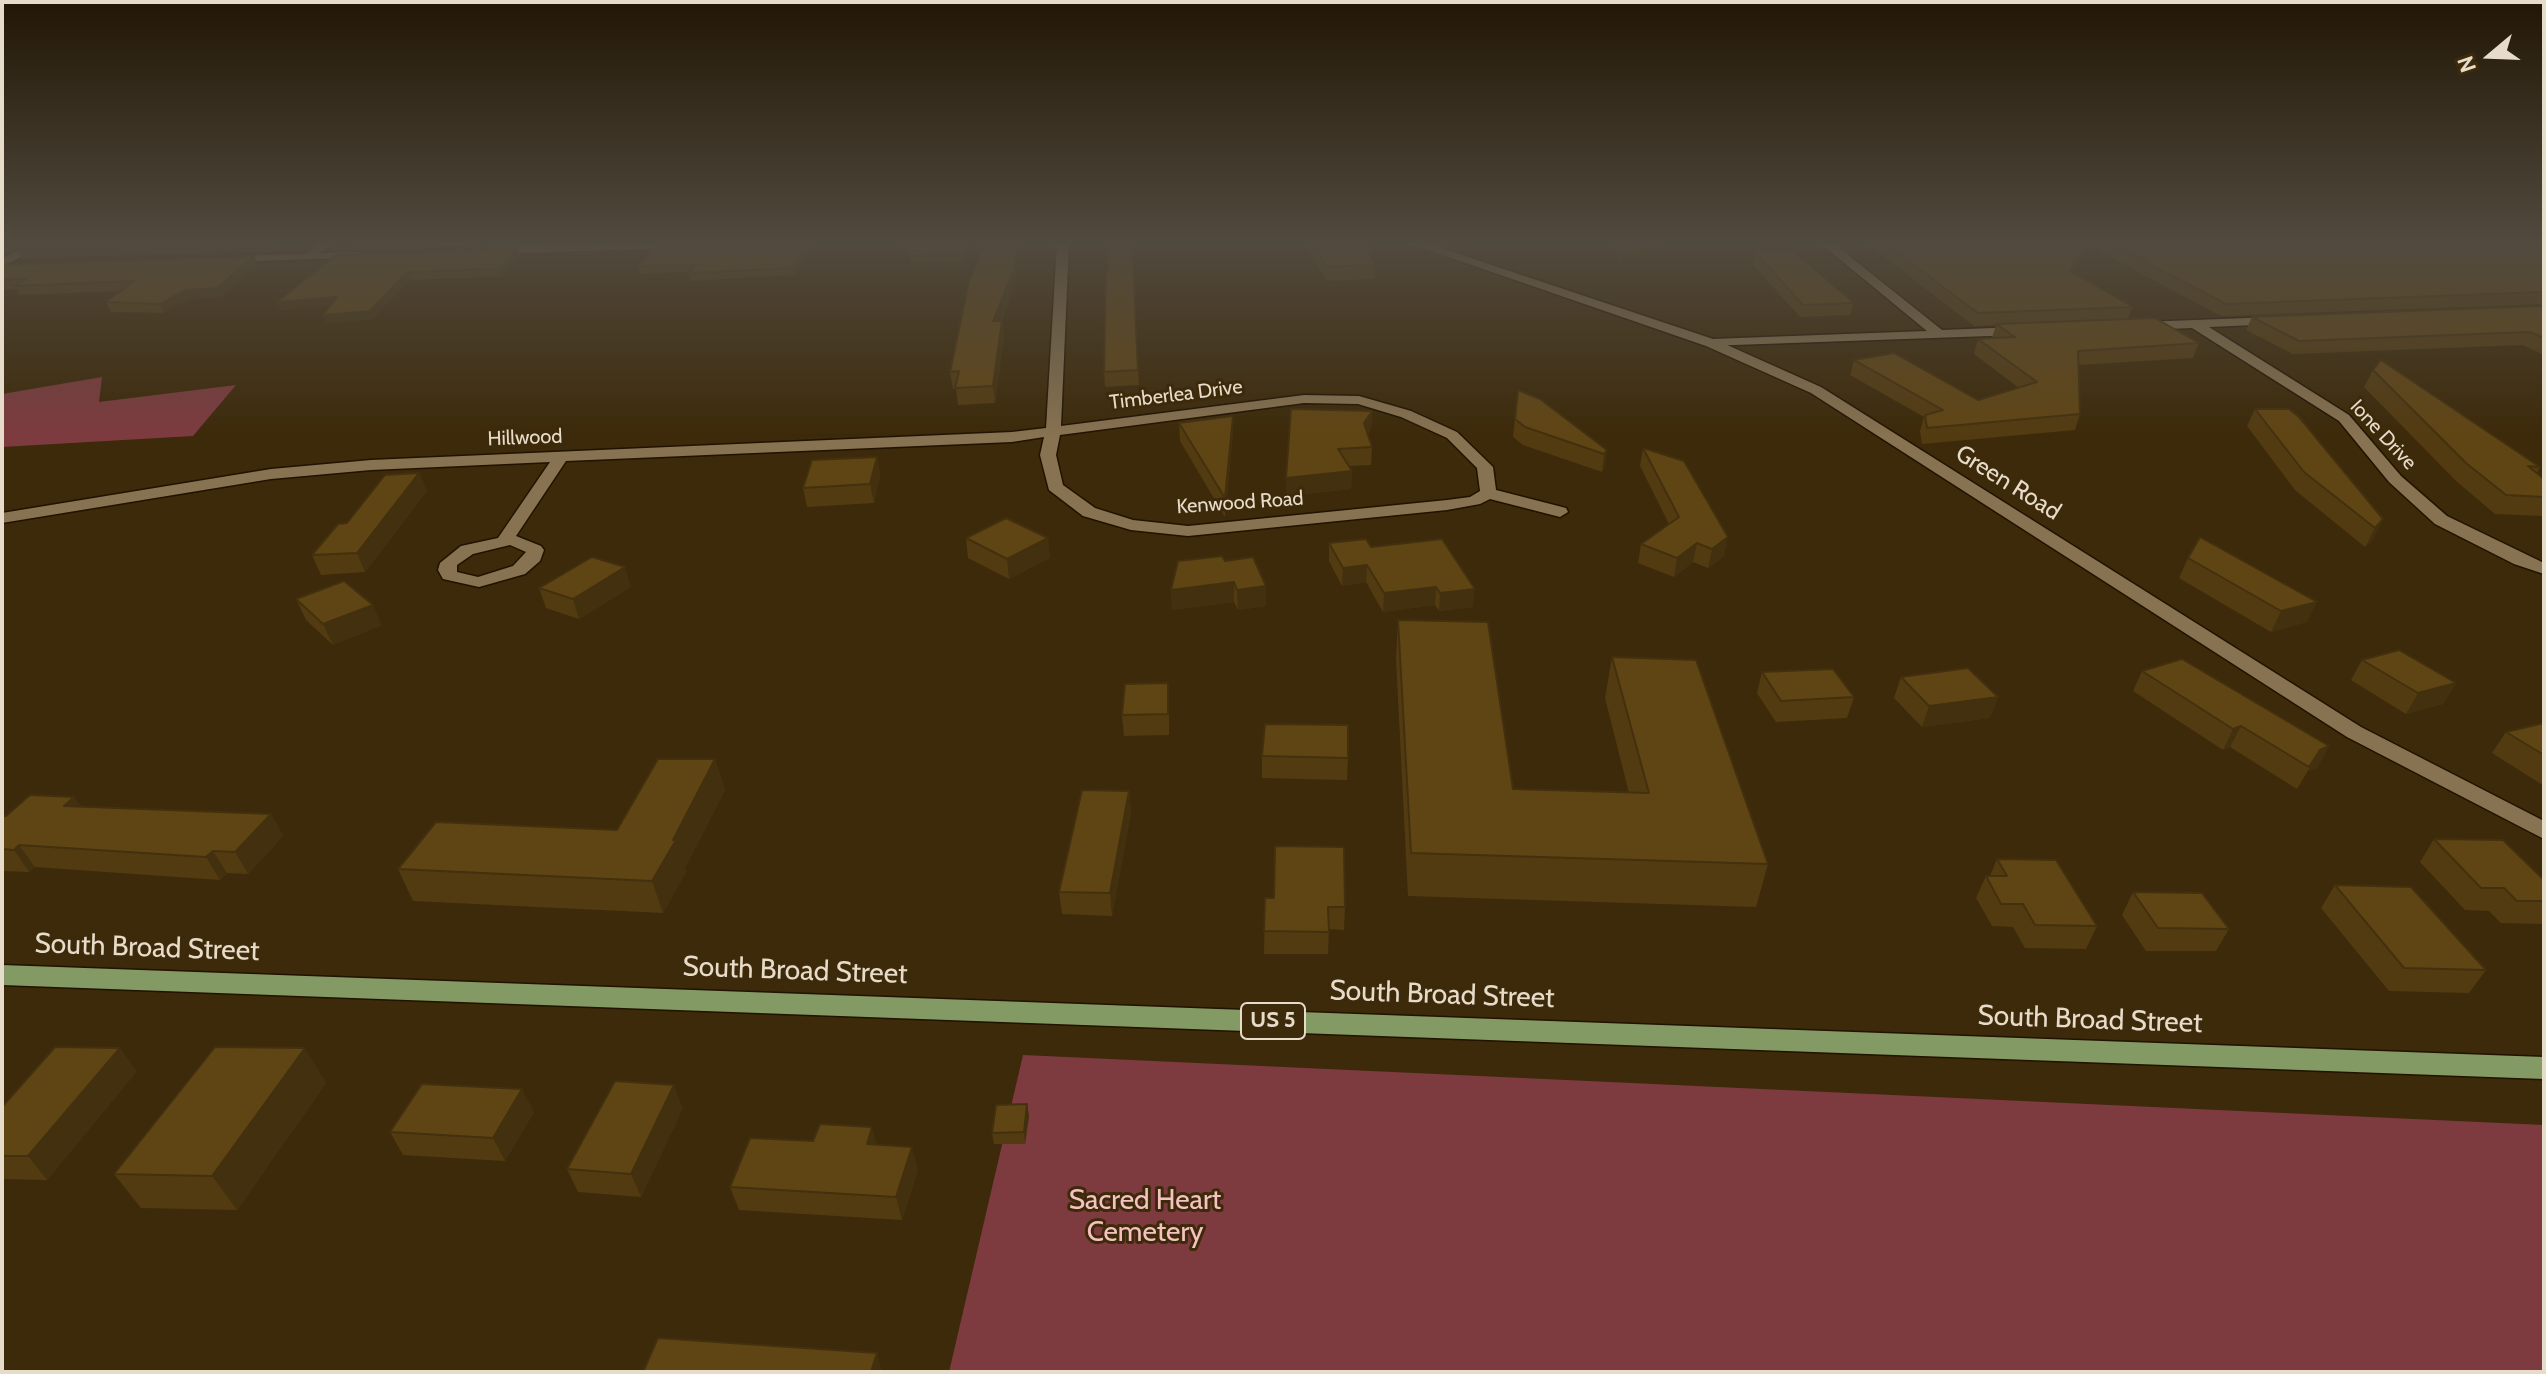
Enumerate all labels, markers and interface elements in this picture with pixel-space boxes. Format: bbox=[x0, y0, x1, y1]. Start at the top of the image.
north arrow bbox=[2450, 16, 2530, 96]
text: N bbox=[2452, 52, 2482, 76]
street label: Timberlea Drive bbox=[1108, 375, 1244, 415]
street label: Ione Drive bbox=[2345, 395, 2421, 475]
street label: Hillwood bbox=[487, 425, 563, 451]
street label: Green Road bbox=[1950, 439, 2066, 527]
street label: Kenwood Road bbox=[1176, 487, 1304, 519]
street label: South Broad Street bbox=[34, 927, 260, 969]
street label: South Broad Street bbox=[682, 950, 908, 992]
street label: South Broad Street bbox=[1329, 974, 1555, 1016]
street label: South Broad Street bbox=[1977, 999, 2203, 1041]
road number: US 5 bbox=[1241, 1003, 1305, 1039]
park label: Sacred Heart Cemetery bbox=[1069, 1184, 1221, 1250]

